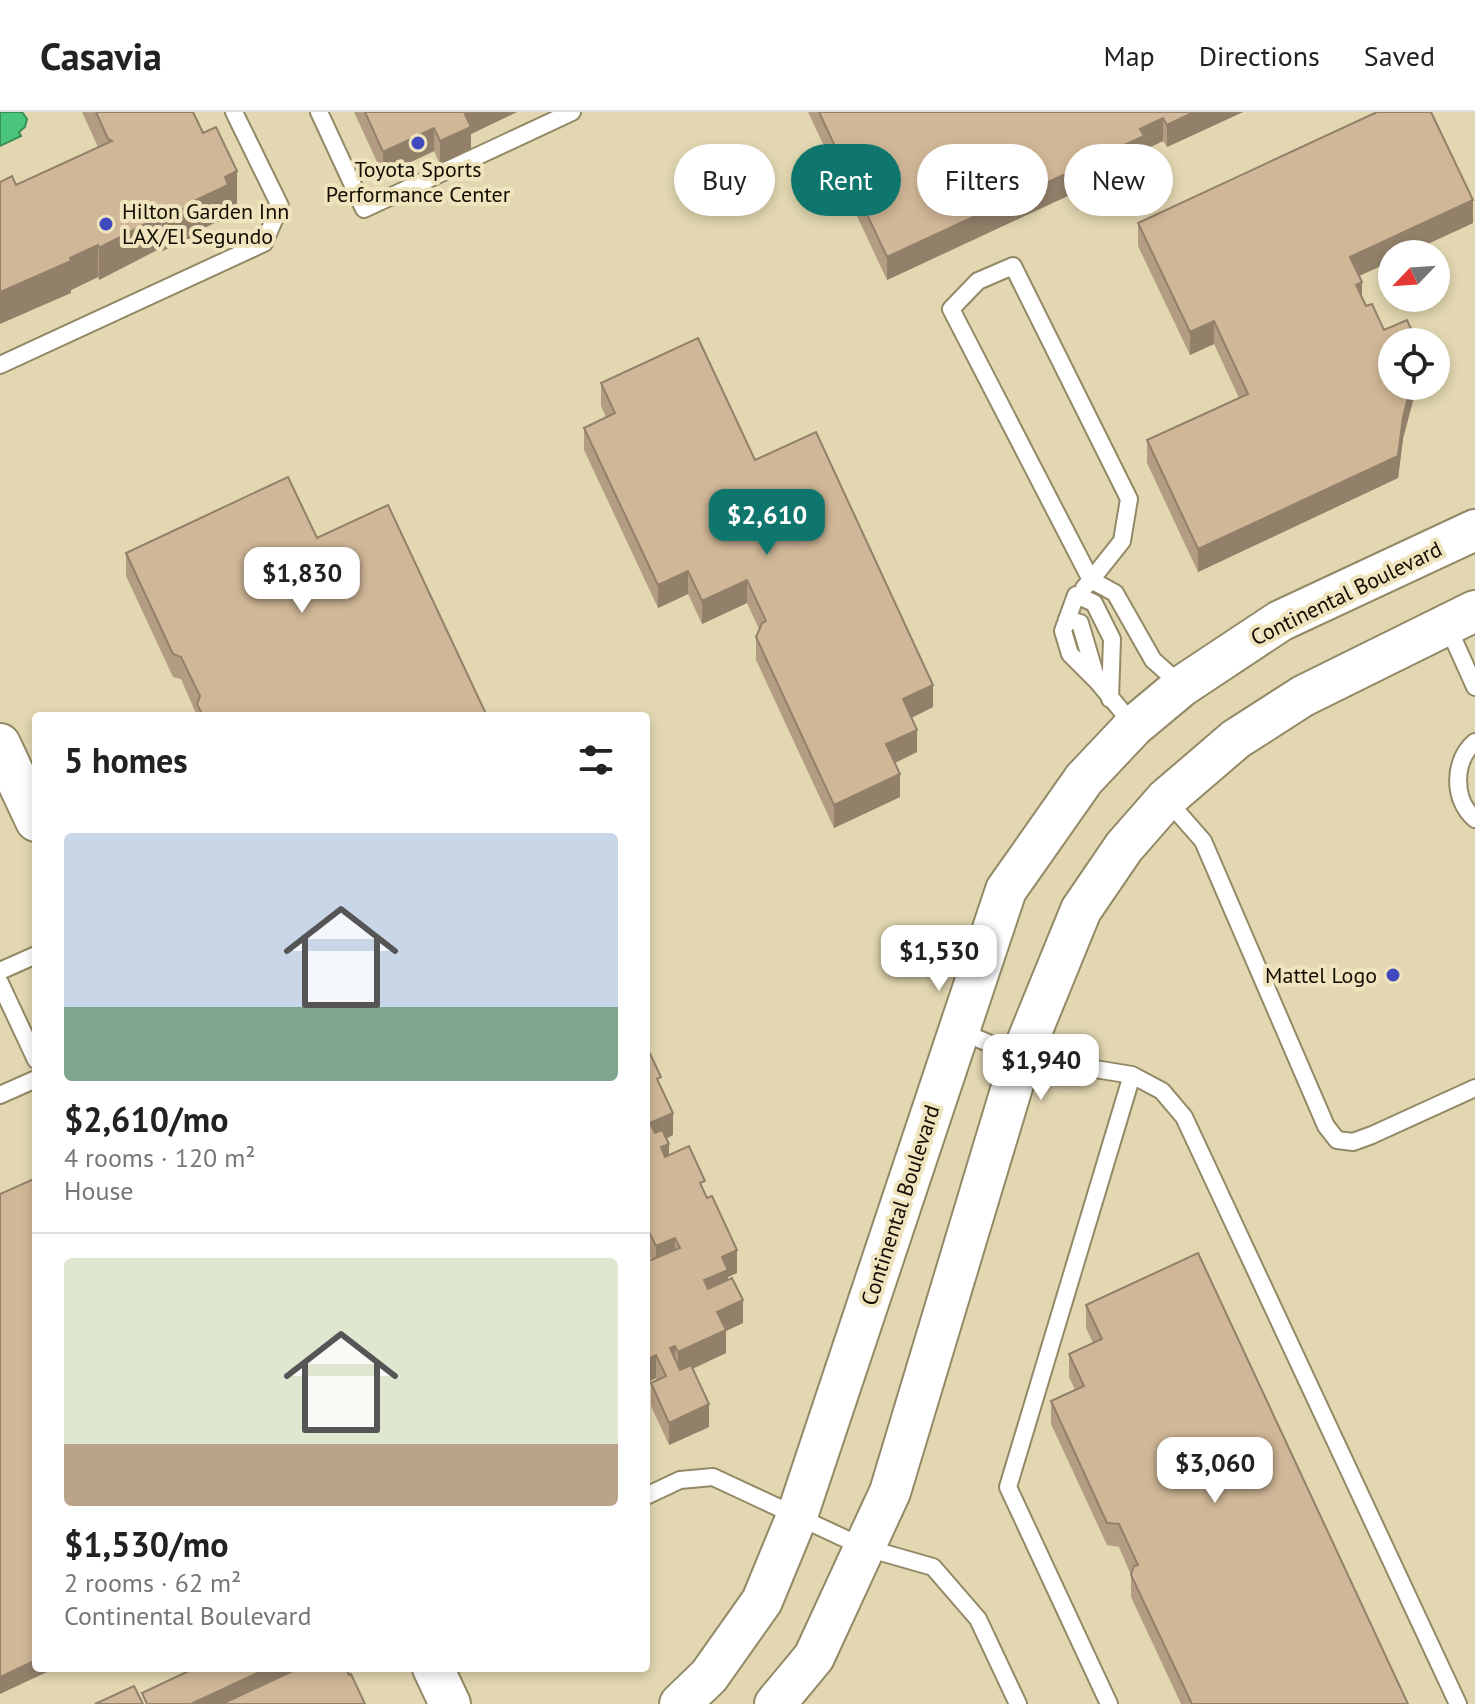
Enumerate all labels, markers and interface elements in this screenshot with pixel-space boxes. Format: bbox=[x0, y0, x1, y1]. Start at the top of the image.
text: Casavia bbox=[40, 31, 162, 80]
text: Map bbox=[1104, 37, 1155, 74]
text: Directions bbox=[1199, 37, 1320, 74]
text: Saved bbox=[1364, 37, 1435, 74]
marker: Toyota Sports Performance Center bbox=[409, 134, 427, 152]
chip: Buy bbox=[674, 144, 775, 216]
chip: Rent bbox=[791, 144, 901, 216]
chip: Filters bbox=[917, 144, 1048, 216]
chip: New bbox=[1064, 144, 1173, 216]
place label: Toyota Sports Performance Center bbox=[326, 155, 511, 208]
place label: Hilton Garden Inn LAX/El Segundo bbox=[122, 197, 289, 250]
marker: Hilton Garden Inn LAX/El Segundo bbox=[97, 215, 115, 233]
north arrow bbox=[1378, 240, 1450, 312]
map controls bbox=[1378, 240, 1450, 400]
button: locate bbox=[1378, 328, 1450, 400]
pin: $2,610 bbox=[702, 489, 832, 557]
text: $2,610 bbox=[727, 498, 807, 531]
street label: Continental Boulevard bbox=[1246, 535, 1446, 651]
pin: $1,830 bbox=[237, 547, 367, 615]
text: $1,830 bbox=[262, 556, 342, 589]
text: 5 homes bbox=[64, 738, 188, 782]
icon: filters bbox=[574, 738, 618, 782]
icon: home bbox=[269, 885, 413, 1029]
pin: $1,530 bbox=[874, 925, 1004, 993]
text: $1,530 bbox=[899, 934, 979, 967]
place label: Mattel Logo bbox=[1265, 961, 1377, 989]
marker: Mattel Logo bbox=[1384, 966, 1402, 984]
pin: $1,940 bbox=[976, 1034, 1106, 1102]
text: $1,940 bbox=[1001, 1043, 1081, 1076]
text: $2,610/mo bbox=[64, 1097, 228, 1141]
street label: Continental Boulevard bbox=[854, 1101, 946, 1309]
text: 4 rooms · 120 m² bbox=[64, 1141, 256, 1174]
text: House bbox=[64, 1174, 134, 1207]
icon: home bbox=[269, 1310, 413, 1454]
pin: $3,060 bbox=[1150, 1437, 1280, 1505]
text: $3,060 bbox=[1175, 1446, 1255, 1479]
text: $1,530/mo bbox=[64, 1522, 228, 1566]
text: 2 rooms · 62 m² bbox=[64, 1566, 241, 1599]
text: Continental Boulevard bbox=[64, 1599, 311, 1632]

